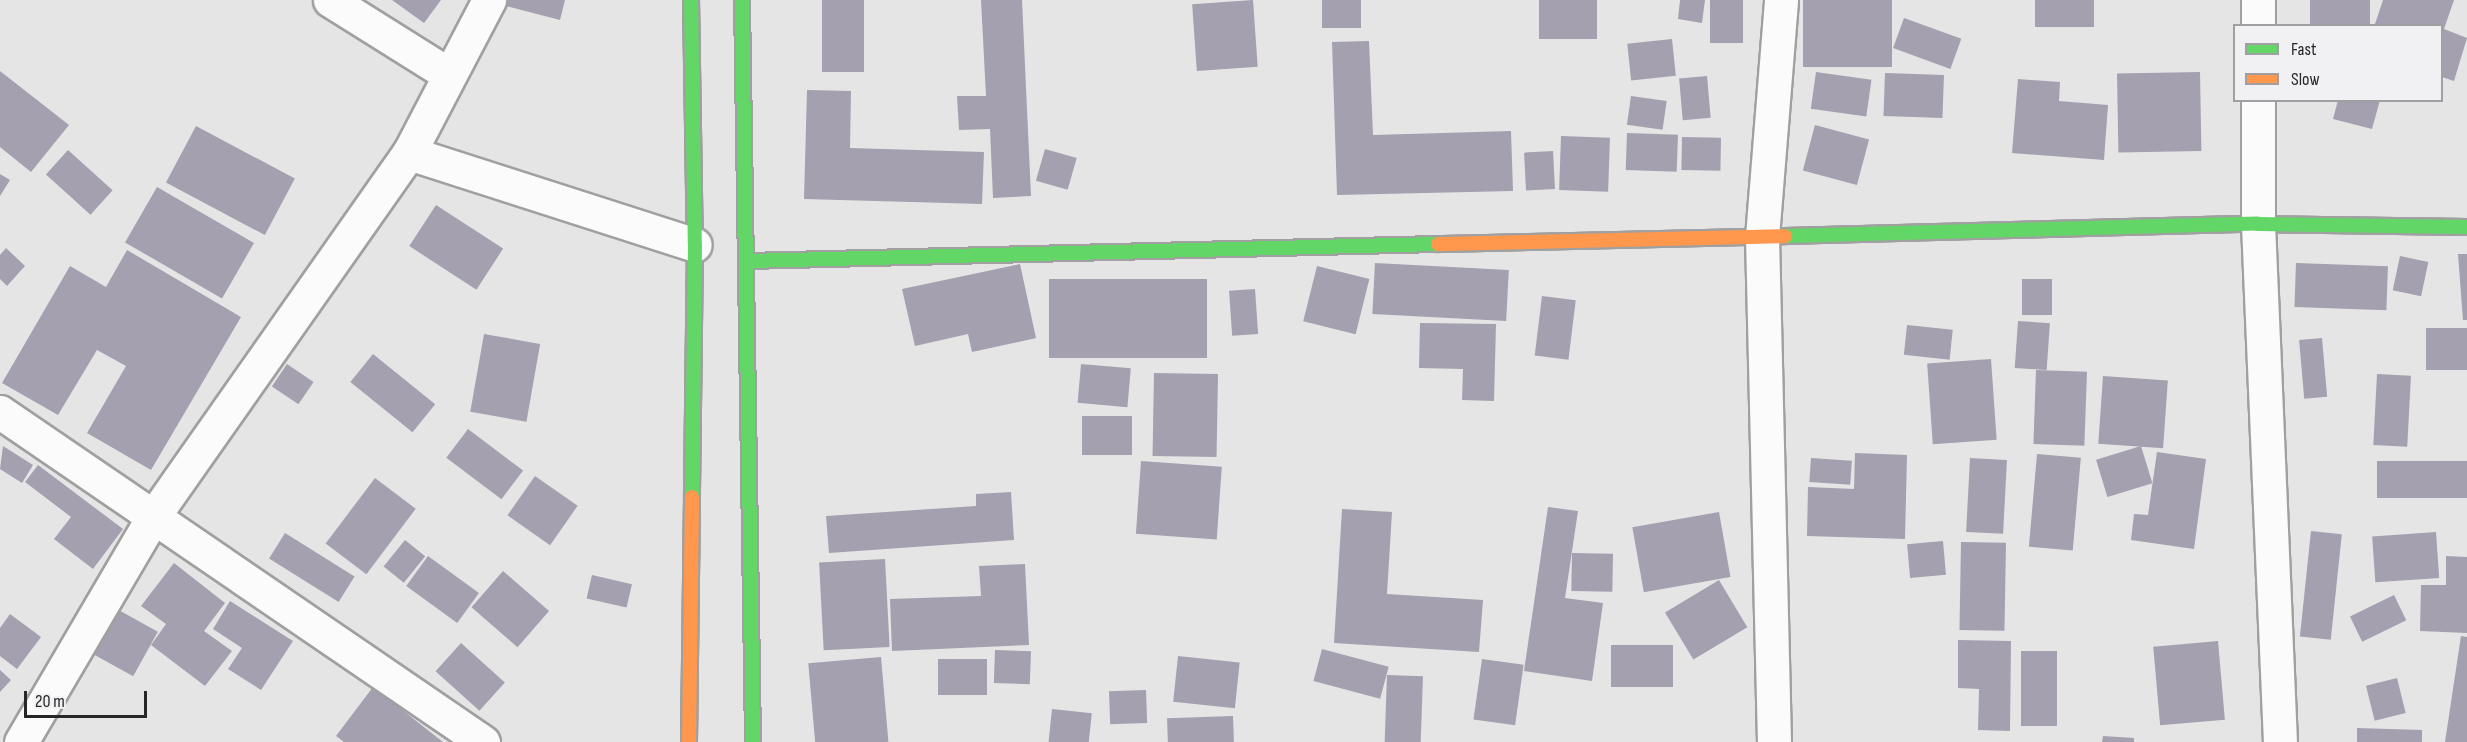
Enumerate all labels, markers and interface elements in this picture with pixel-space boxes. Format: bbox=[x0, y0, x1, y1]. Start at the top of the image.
legend bbox=[2233, 24, 2443, 102]
text: Fast bbox=[2291, 39, 2316, 60]
text: Slow bbox=[2291, 69, 2320, 90]
scale bar bbox=[27, 679, 150, 717]
text: 20 m bbox=[35, 691, 65, 712]

